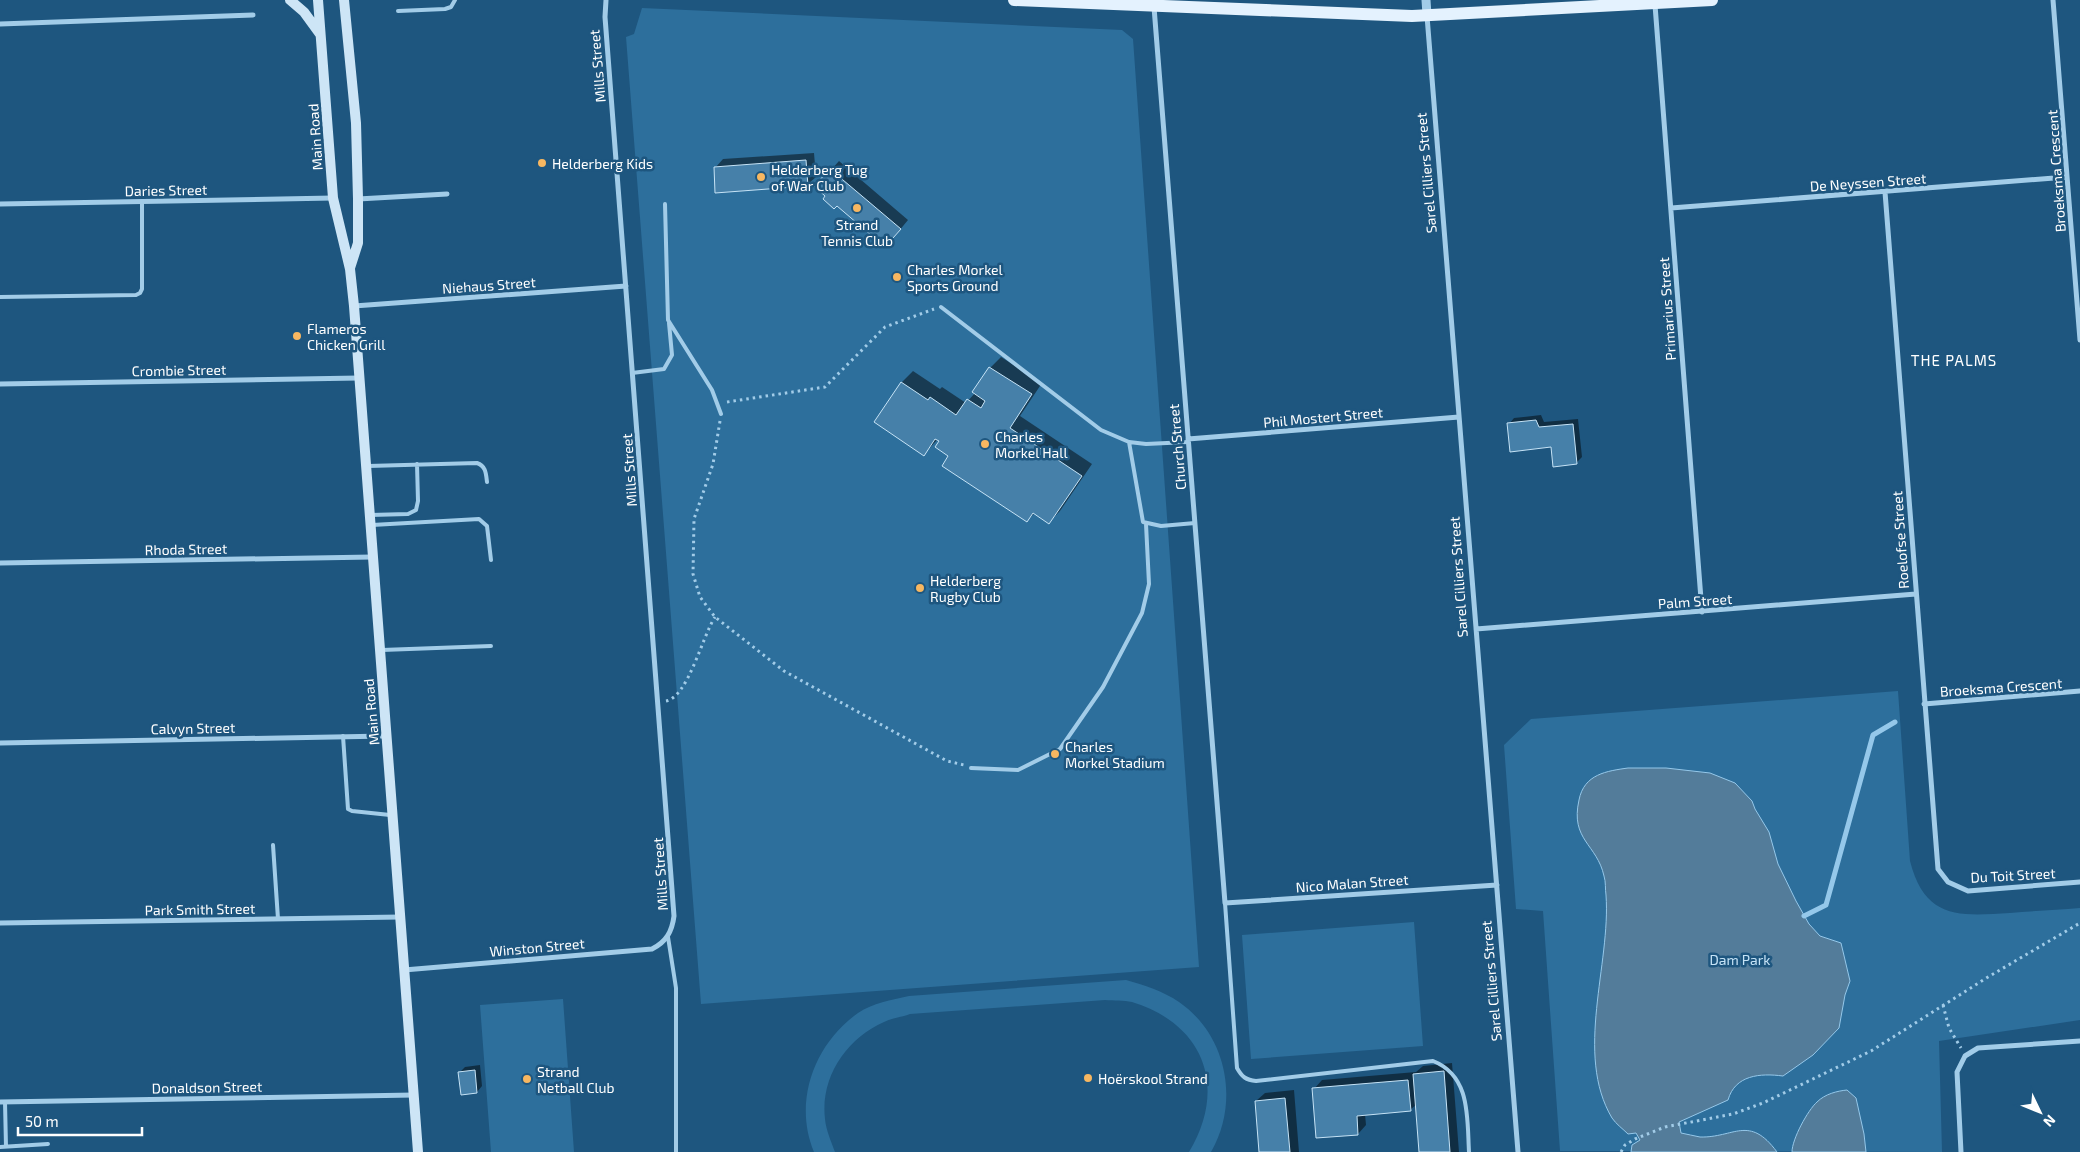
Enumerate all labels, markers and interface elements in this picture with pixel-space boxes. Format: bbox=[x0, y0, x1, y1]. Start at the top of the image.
street label: Mills Street bbox=[585, 29, 609, 103]
street label: Main Road bbox=[304, 103, 326, 171]
street label: Broeksma Crescent bbox=[2043, 109, 2069, 233]
street label: Sarel Cilliers Street bbox=[1412, 112, 1440, 234]
place label: Helderberg Kids bbox=[552, 155, 653, 172]
marker: Helderberg Kids bbox=[536, 157, 548, 169]
place label: Helderberg Tug of War Club bbox=[771, 161, 868, 194]
street label: De Neyssen Street bbox=[1809, 169, 1927, 195]
marker: Helderberg Tug of War Club bbox=[755, 171, 767, 183]
street label: Daries Street bbox=[124, 181, 208, 199]
marker: Strand Tennis Club bbox=[851, 202, 863, 214]
place label: Strand Tennis Club bbox=[821, 216, 893, 249]
street label: Primarius Street bbox=[1655, 257, 1679, 361]
place label: Charles Morkel Sports Ground bbox=[907, 261, 1004, 294]
marker: Charles Morkel Sports Ground bbox=[891, 271, 903, 283]
street label: Niehaus Street bbox=[442, 273, 536, 297]
place label: Flameros Chicken Grill bbox=[307, 320, 386, 353]
marker: Flameros Chicken Grill bbox=[291, 330, 303, 342]
district label: THE PALMS bbox=[1911, 351, 1997, 369]
street label: Crombie Street bbox=[132, 361, 226, 379]
street label: Church Street bbox=[1165, 403, 1189, 491]
street label: Phil Mostert Street bbox=[1263, 403, 1383, 431]
place label: Charles Morkel Hall bbox=[995, 428, 1068, 461]
street label: Mills Street bbox=[618, 433, 640, 507]
marker: Charles Morkel Hall bbox=[979, 438, 991, 450]
street label: Roelofse Street bbox=[1888, 490, 1912, 590]
street label: Sarel Cilliers Street bbox=[1445, 516, 1471, 638]
street label: Rhoda Street bbox=[145, 540, 227, 558]
place label: Helderberg Rugby Club bbox=[930, 572, 1001, 605]
marker: Helderberg Rugby Club bbox=[914, 582, 926, 594]
street label: Palm Street bbox=[1657, 590, 1733, 612]
street label: Broeksma Crescent bbox=[1939, 674, 2063, 700]
street label: Main Road bbox=[360, 678, 382, 746]
street label: Calvyn Street bbox=[151, 719, 235, 737]
place label: Charles Morkel Stadium bbox=[1065, 738, 1165, 771]
marker: Charles Morkel Stadium bbox=[1049, 748, 1061, 760]
street label: Mills Street bbox=[649, 837, 671, 911]
street label: Du Toit Street bbox=[1970, 864, 2056, 886]
street label: Nico Malan Street bbox=[1295, 871, 1409, 895]
street label: Park Smith Street bbox=[145, 900, 255, 918]
street label: Sarel Cilliers Street bbox=[1477, 920, 1505, 1042]
street label: Winston Street bbox=[489, 934, 585, 960]
park label: Dam Park bbox=[1710, 951, 1771, 968]
place label: Strand Netball Club bbox=[537, 1063, 615, 1096]
place label: Hoërskool Strand bbox=[1098, 1070, 1208, 1087]
marker: Hoërskool Strand bbox=[1082, 1072, 1094, 1084]
marker: Strand Netball Club bbox=[521, 1073, 533, 1085]
street label: Donaldson Street bbox=[152, 1078, 262, 1096]
north arrow bbox=[2015, 1087, 2065, 1137]
scale bar bbox=[18, 1104, 141, 1136]
text: 50 m bbox=[25, 1112, 59, 1130]
text: N bbox=[2040, 1112, 2060, 1131]

